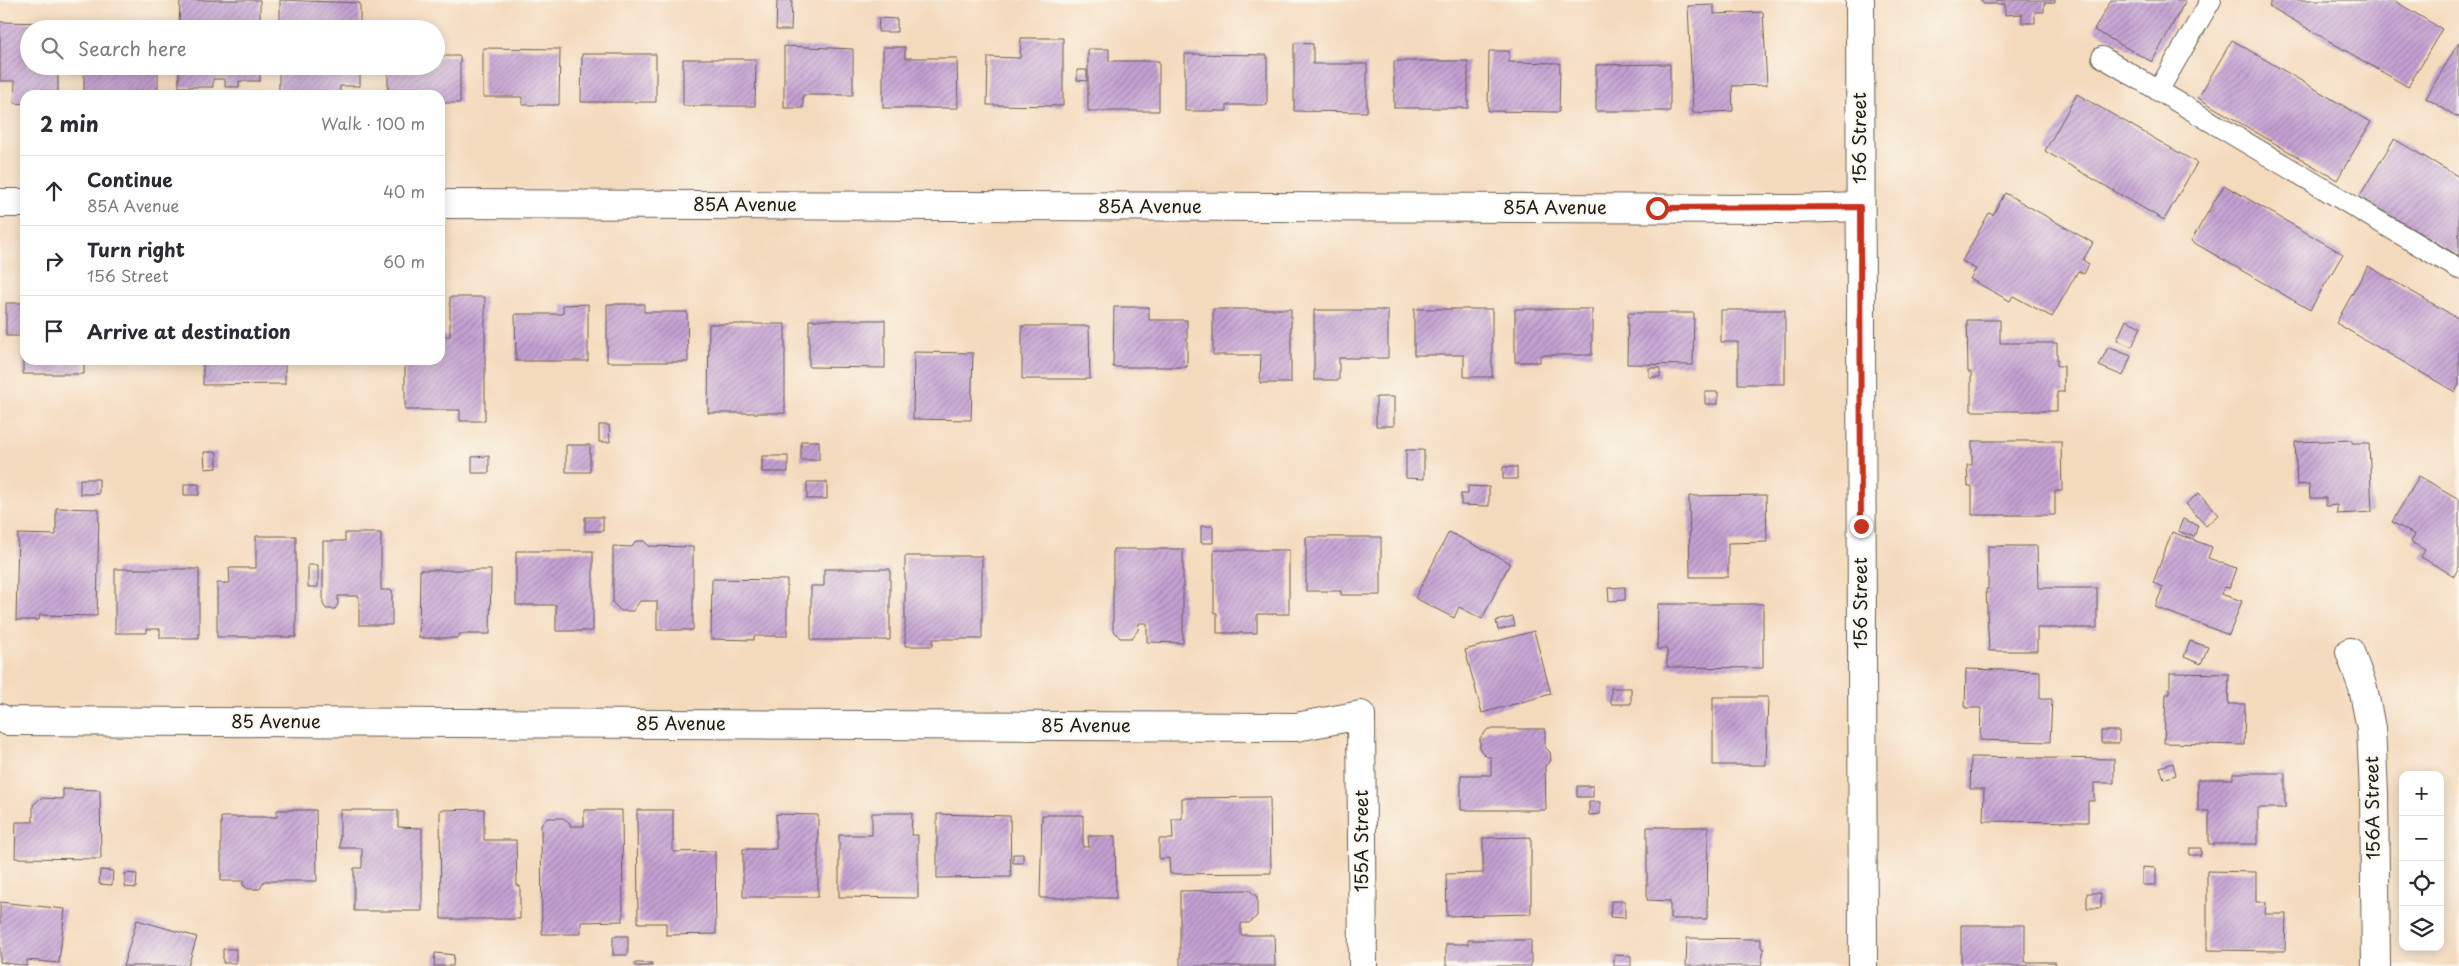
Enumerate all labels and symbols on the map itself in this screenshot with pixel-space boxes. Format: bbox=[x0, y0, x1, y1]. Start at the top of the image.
street label: 156 Street bbox=[1845, 92, 1872, 184]
street label: 85A Avenue bbox=[693, 190, 797, 217]
street label: 85A Avenue bbox=[1098, 192, 1202, 219]
street label: 85A Avenue bbox=[1503, 193, 1607, 220]
route start bbox=[1646, 197, 1669, 220]
route end bbox=[1850, 515, 1873, 538]
street label: 156 Street bbox=[1846, 557, 1873, 649]
street label: 85 Avenue bbox=[231, 707, 321, 734]
street label: 85 Avenue bbox=[636, 709, 726, 736]
street label: 85 Avenue bbox=[1041, 711, 1131, 738]
street label: 156A Street bbox=[2357, 756, 2386, 860]
street label: 155A Street bbox=[1347, 790, 1374, 892]

